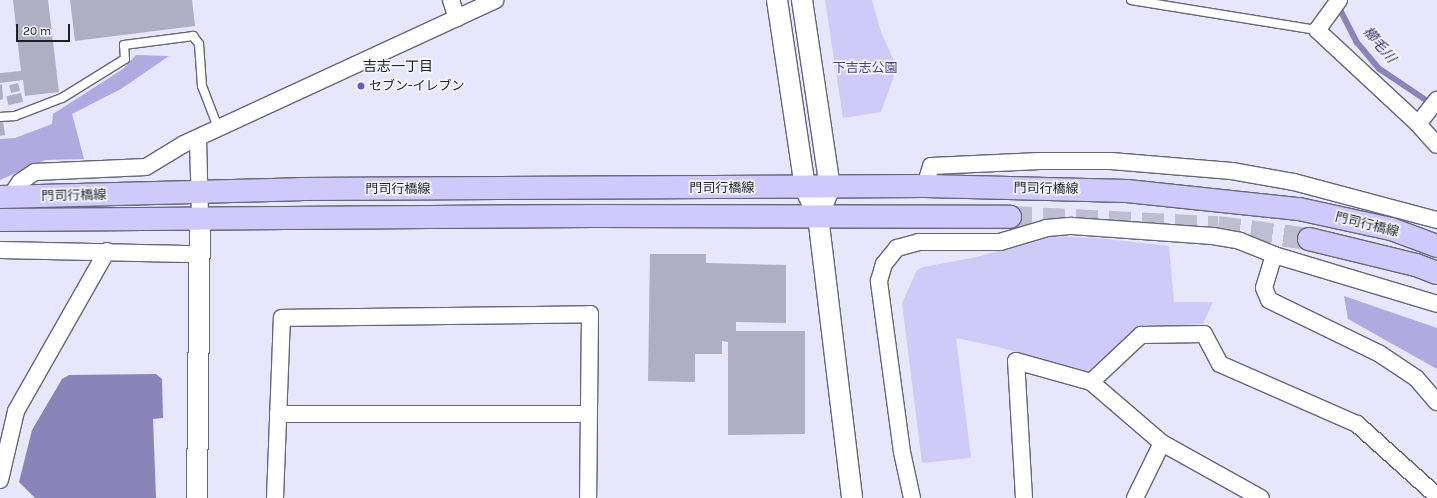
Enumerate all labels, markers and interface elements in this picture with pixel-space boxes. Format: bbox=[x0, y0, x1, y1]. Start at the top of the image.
scale bar bbox=[18, 16, 72, 42]
text: 20 m bbox=[23, 24, 51, 38]
water label: 櫛毛川 bbox=[1359, 24, 1399, 66]
district label: 吉志一丁目 bbox=[363, 59, 433, 75]
park label: 下吉志公園 bbox=[833, 60, 897, 76]
place label: セブン-イレブン bbox=[369, 78, 465, 94]
marker: セブン-イレブン bbox=[356, 81, 366, 91]
street label: 門司行橋線 bbox=[690, 180, 754, 196]
street label: 門司行橋線 bbox=[366, 181, 430, 197]
street label: 門司行橋線 bbox=[1013, 181, 1079, 197]
street label: 門司行橋線 bbox=[41, 188, 107, 204]
street label: 門司行橋線 bbox=[1334, 210, 1400, 240]

